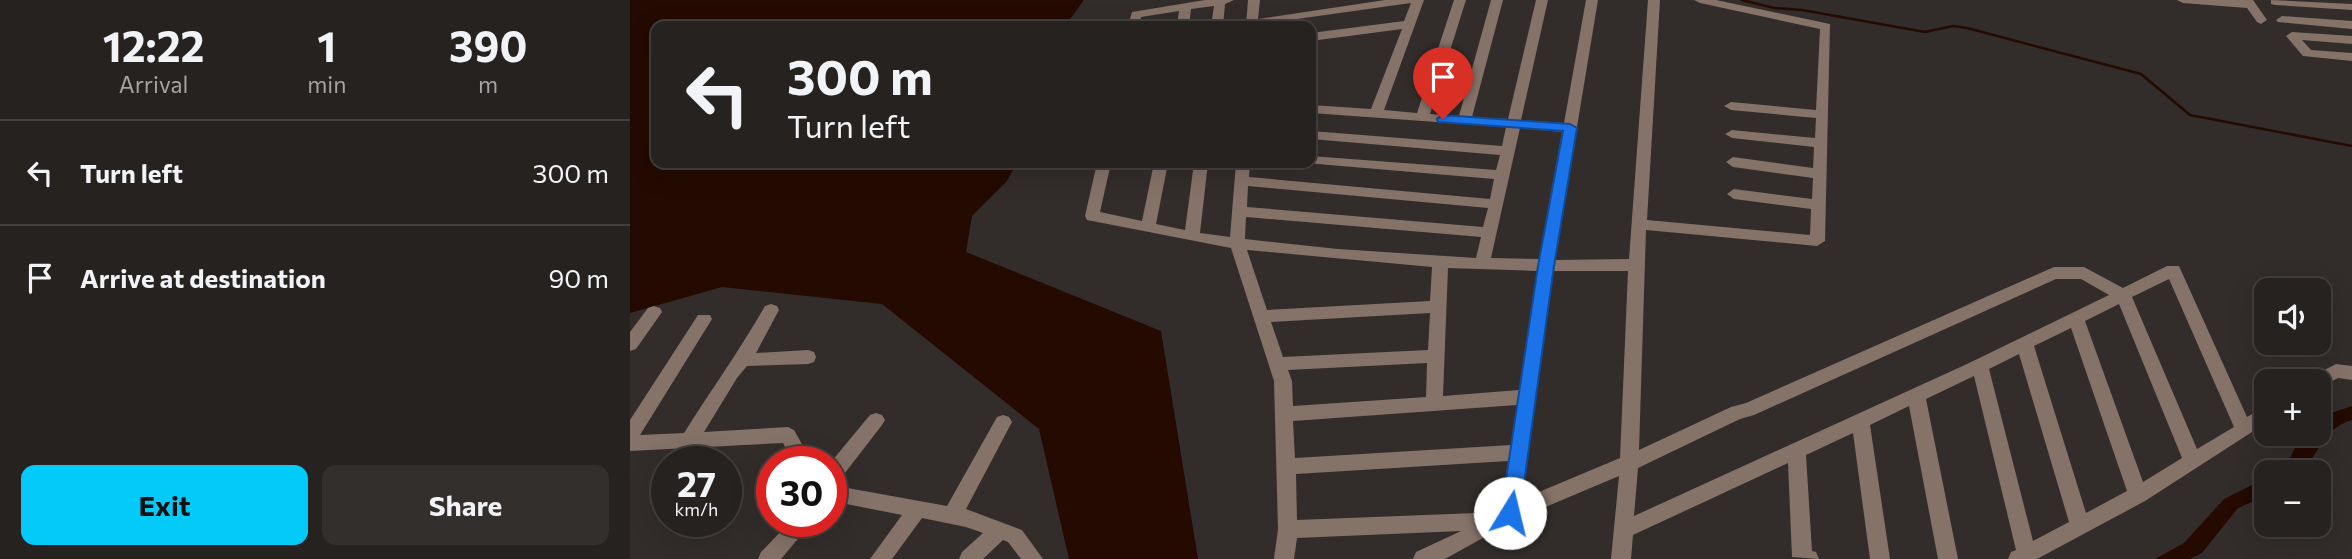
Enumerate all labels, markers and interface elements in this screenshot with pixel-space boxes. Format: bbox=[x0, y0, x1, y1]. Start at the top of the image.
text: 12:22 bbox=[103, 19, 204, 71]
text: 1 bbox=[317, 19, 336, 71]
text: 390 bbox=[449, 19, 527, 71]
text: 300 m bbox=[787, 45, 933, 105]
pin bbox=[1413, 47, 1473, 119]
icon: left bbox=[672, 49, 763, 140]
icon: arrive bbox=[1424, 58, 1462, 96]
text: Arrival bbox=[119, 70, 188, 98]
text: min bbox=[307, 70, 346, 98]
text: m bbox=[478, 70, 498, 98]
text: Turn left bbox=[787, 105, 911, 145]
icon: left bbox=[21, 154, 59, 192]
text: Turn left bbox=[80, 157, 183, 188]
text: 300 m bbox=[533, 157, 609, 188]
icon: arrive bbox=[21, 259, 59, 297]
text: Arrive at destination bbox=[80, 262, 326, 293]
text: 90 m bbox=[549, 262, 609, 293]
map controls bbox=[2254, 278, 2331, 537]
button: sound bbox=[2254, 278, 2331, 355]
button: + bbox=[2254, 369, 2331, 446]
speed limit sign: 30 bbox=[756, 446, 847, 537]
button: − bbox=[2254, 460, 2331, 537]
text: 27 bbox=[677, 461, 716, 504]
button: Exit bbox=[21, 465, 308, 545]
button: Share bbox=[322, 465, 609, 545]
position arrow bbox=[1473, 476, 1547, 550]
text: km/h bbox=[675, 498, 718, 520]

